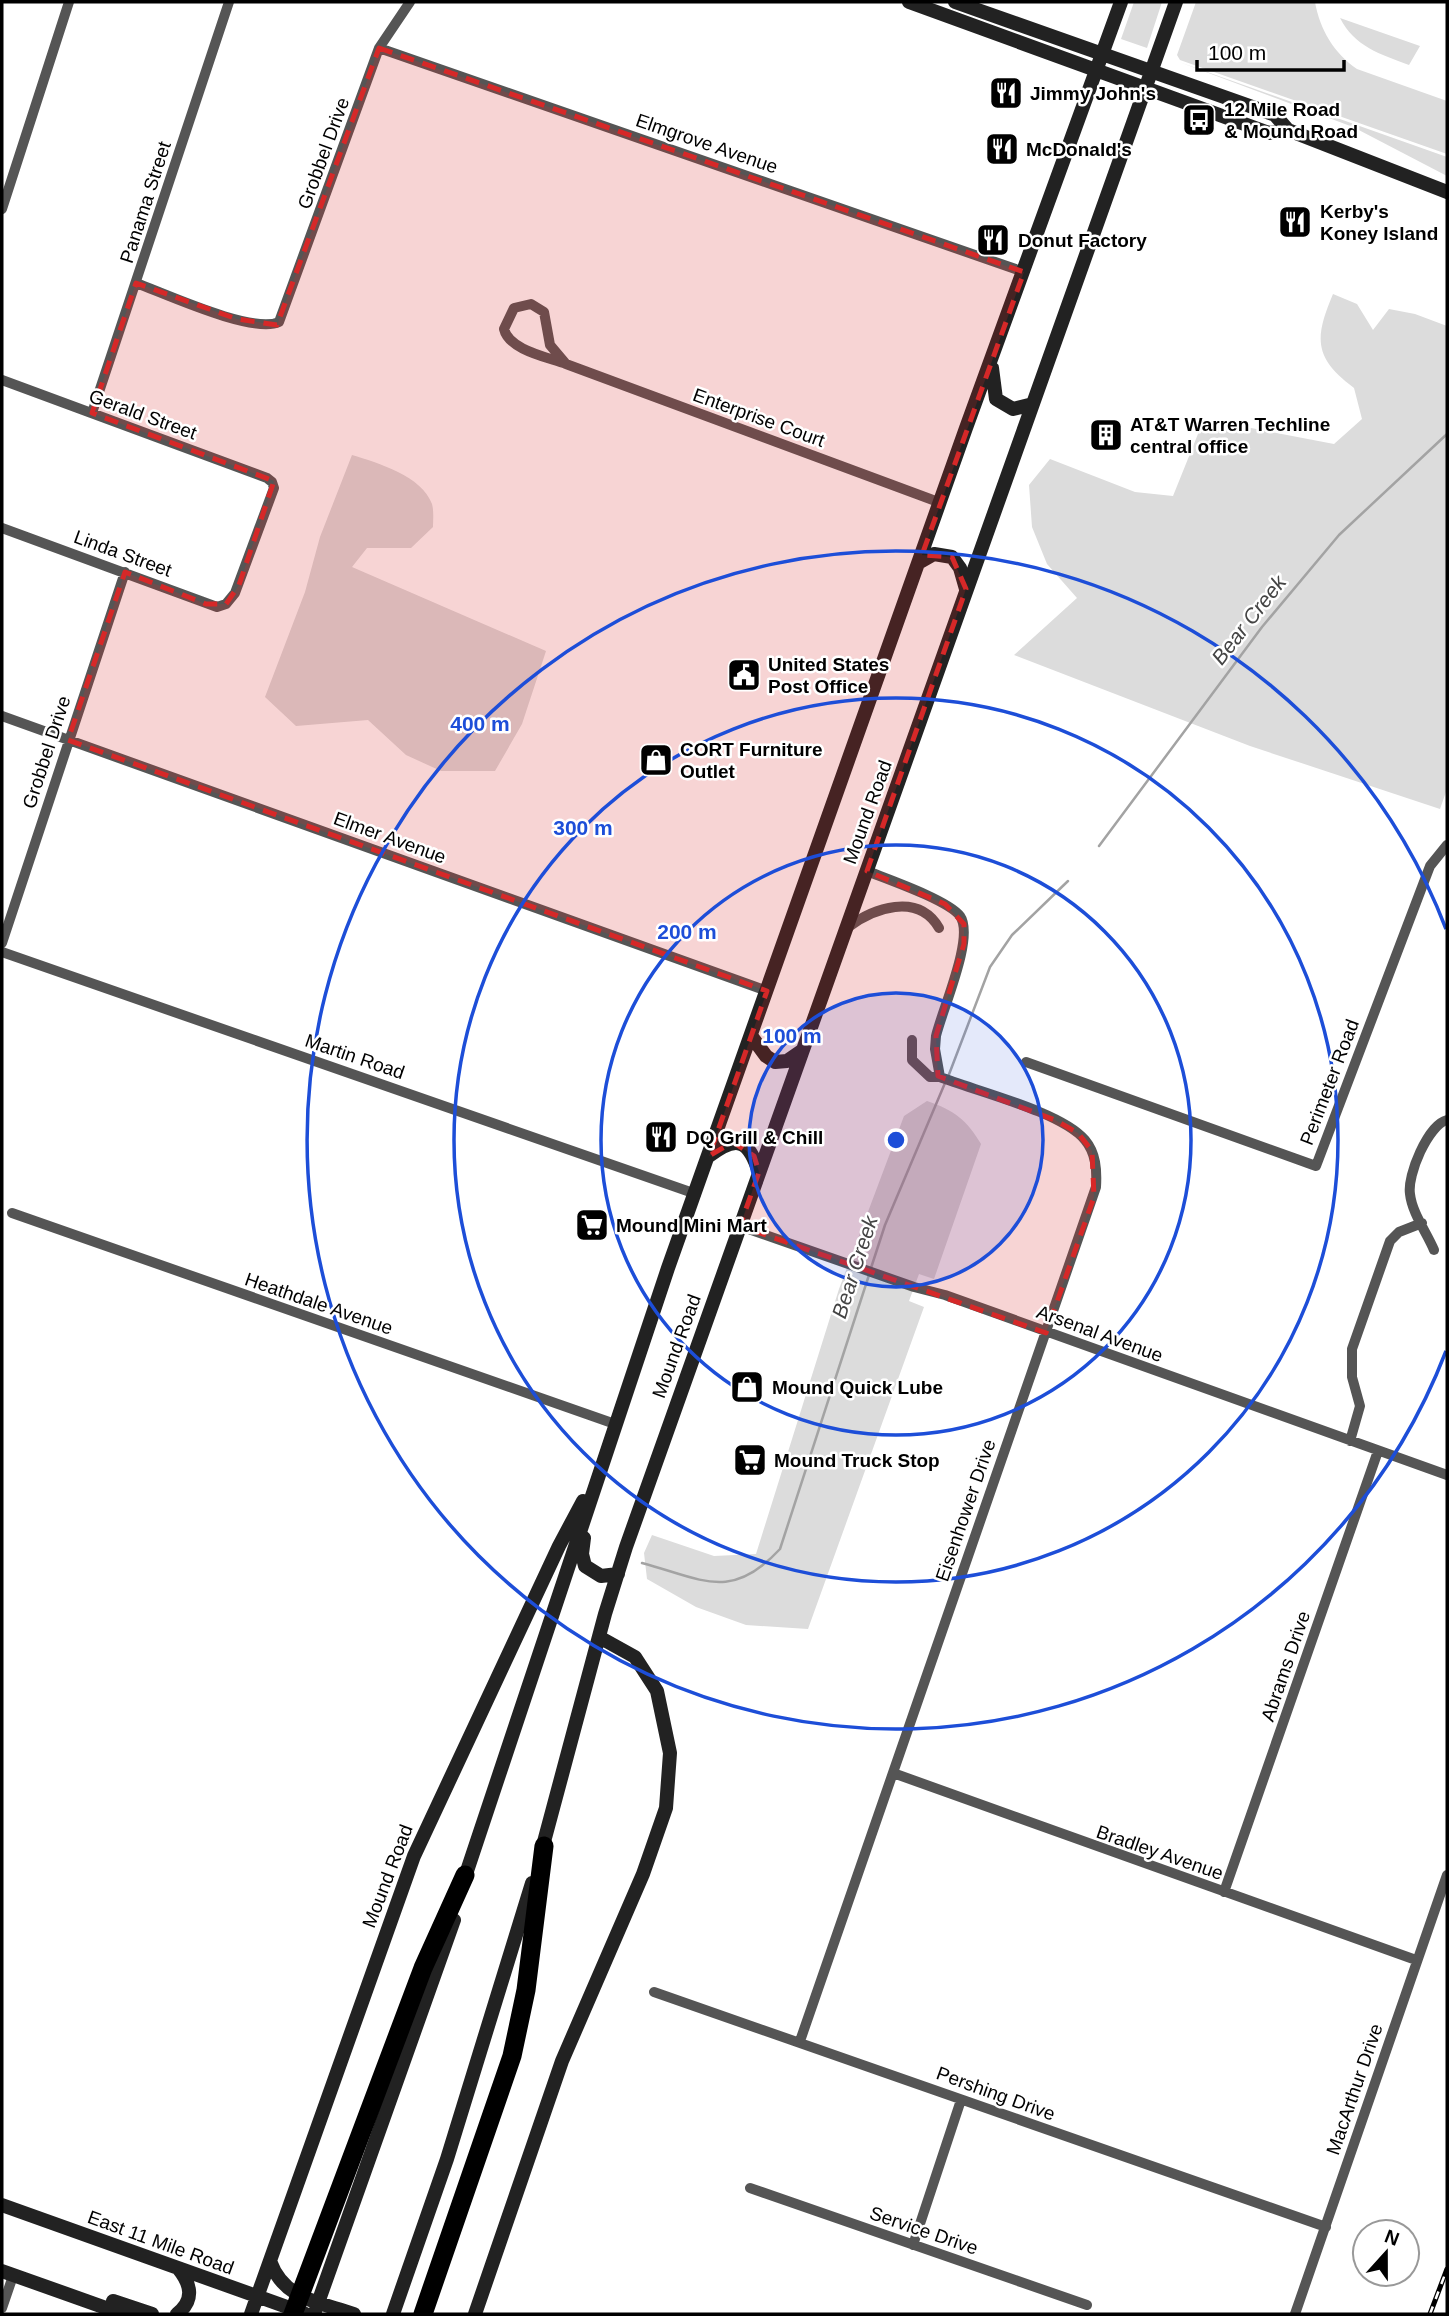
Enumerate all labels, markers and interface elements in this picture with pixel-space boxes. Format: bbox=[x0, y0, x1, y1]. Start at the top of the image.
scale bar bbox=[1197, 28, 1344, 72]
text: 100 m bbox=[1208, 41, 1266, 64]
restaurant icon: Jimmy John's bbox=[987, 74, 1025, 112]
place label: Jimmy John's bbox=[1030, 83, 1156, 104]
street label: Grobbel Drive bbox=[294, 95, 353, 212]
place label: 12 Mile Road & Mound Road bbox=[1224, 99, 1358, 142]
bus stop icon: 12 Mile Road & Mound Road bbox=[1180, 101, 1218, 139]
street label: Elmgrove Avenue bbox=[633, 109, 780, 178]
restaurant icon: McDonald's bbox=[983, 130, 1021, 168]
street label: Panama Street bbox=[116, 138, 175, 266]
place label: McDonald's bbox=[1026, 139, 1132, 160]
place label: Kerby's Koney Island bbox=[1320, 201, 1438, 244]
restaurant icon: Kerby's Koney Island bbox=[1276, 203, 1314, 241]
restaurant icon: Donut Factory bbox=[974, 221, 1012, 259]
place label: Donut Factory bbox=[1018, 230, 1147, 251]
street label: Enterprise Court bbox=[690, 384, 828, 451]
street label: Gerald Street bbox=[86, 385, 200, 444]
place label: AT&T Warren Techline central office bbox=[1130, 414, 1330, 457]
building icon: AT&T Warren Techline central office bbox=[1087, 416, 1125, 454]
street label: Linda Street bbox=[71, 526, 175, 581]
water label: Bear Creek bbox=[1207, 570, 1291, 669]
place label: United States Post Office bbox=[768, 654, 889, 697]
public building icon: United States Post Office bbox=[725, 656, 763, 694]
street label: Grobbel Drive bbox=[18, 693, 75, 811]
text: 400 m bbox=[450, 712, 510, 735]
place label: CORT Furniture Outlet bbox=[680, 739, 823, 782]
shop icon: CORT Furniture Outlet bbox=[637, 741, 675, 779]
street label: Mound Road bbox=[839, 757, 896, 867]
street label: Elmer Avenue bbox=[331, 807, 449, 868]
text: 300 m bbox=[553, 816, 613, 839]
text: 200 m bbox=[657, 920, 717, 943]
street label: Perimeter Road bbox=[1296, 1016, 1363, 1148]
text: 100 m bbox=[762, 1024, 822, 1047]
street label: Martin Road bbox=[302, 1030, 407, 1083]
restaurant icon: DQ Grill & Chill bbox=[642, 1118, 680, 1156]
place label: DQ Grill & Chill bbox=[686, 1127, 823, 1148]
centre of rings bbox=[884, 1128, 908, 1152]
supermarket icon: Mound Mini Mart bbox=[573, 1206, 611, 1244]
water label: Bear Creek bbox=[827, 1211, 882, 1321]
place label: Mound Mini Mart bbox=[616, 1215, 768, 1236]
street label: Heathdale Avenue bbox=[242, 1268, 396, 1339]
street label: Mound Road bbox=[648, 1291, 705, 1401]
street label: Arsenal Avenue bbox=[1034, 1301, 1166, 1366]
shop icon: Mound Quick Lube bbox=[728, 1368, 766, 1406]
place label: Mound Quick Lube bbox=[772, 1377, 943, 1398]
street label: Eisenhower Drive bbox=[931, 1436, 1000, 1584]
supermarket icon: Mound Truck Stop bbox=[731, 1441, 769, 1479]
place label: Mound Truck Stop bbox=[774, 1450, 940, 1471]
street label: Abrams Drive bbox=[1257, 1608, 1314, 1724]
street label: Bradley Avenue bbox=[1094, 1821, 1226, 1884]
street label: Mound Road bbox=[358, 1822, 417, 1931]
street label: MacArthur Drive bbox=[1322, 2021, 1387, 2157]
street label: Pershing Drive bbox=[934, 2062, 1058, 2125]
street label: Service Drive bbox=[867, 2202, 981, 2259]
street label: East 11 Mile Road bbox=[85, 2206, 237, 2279]
north arrow bbox=[1351, 2218, 1421, 2288]
text: N bbox=[1382, 2225, 1402, 2250]

